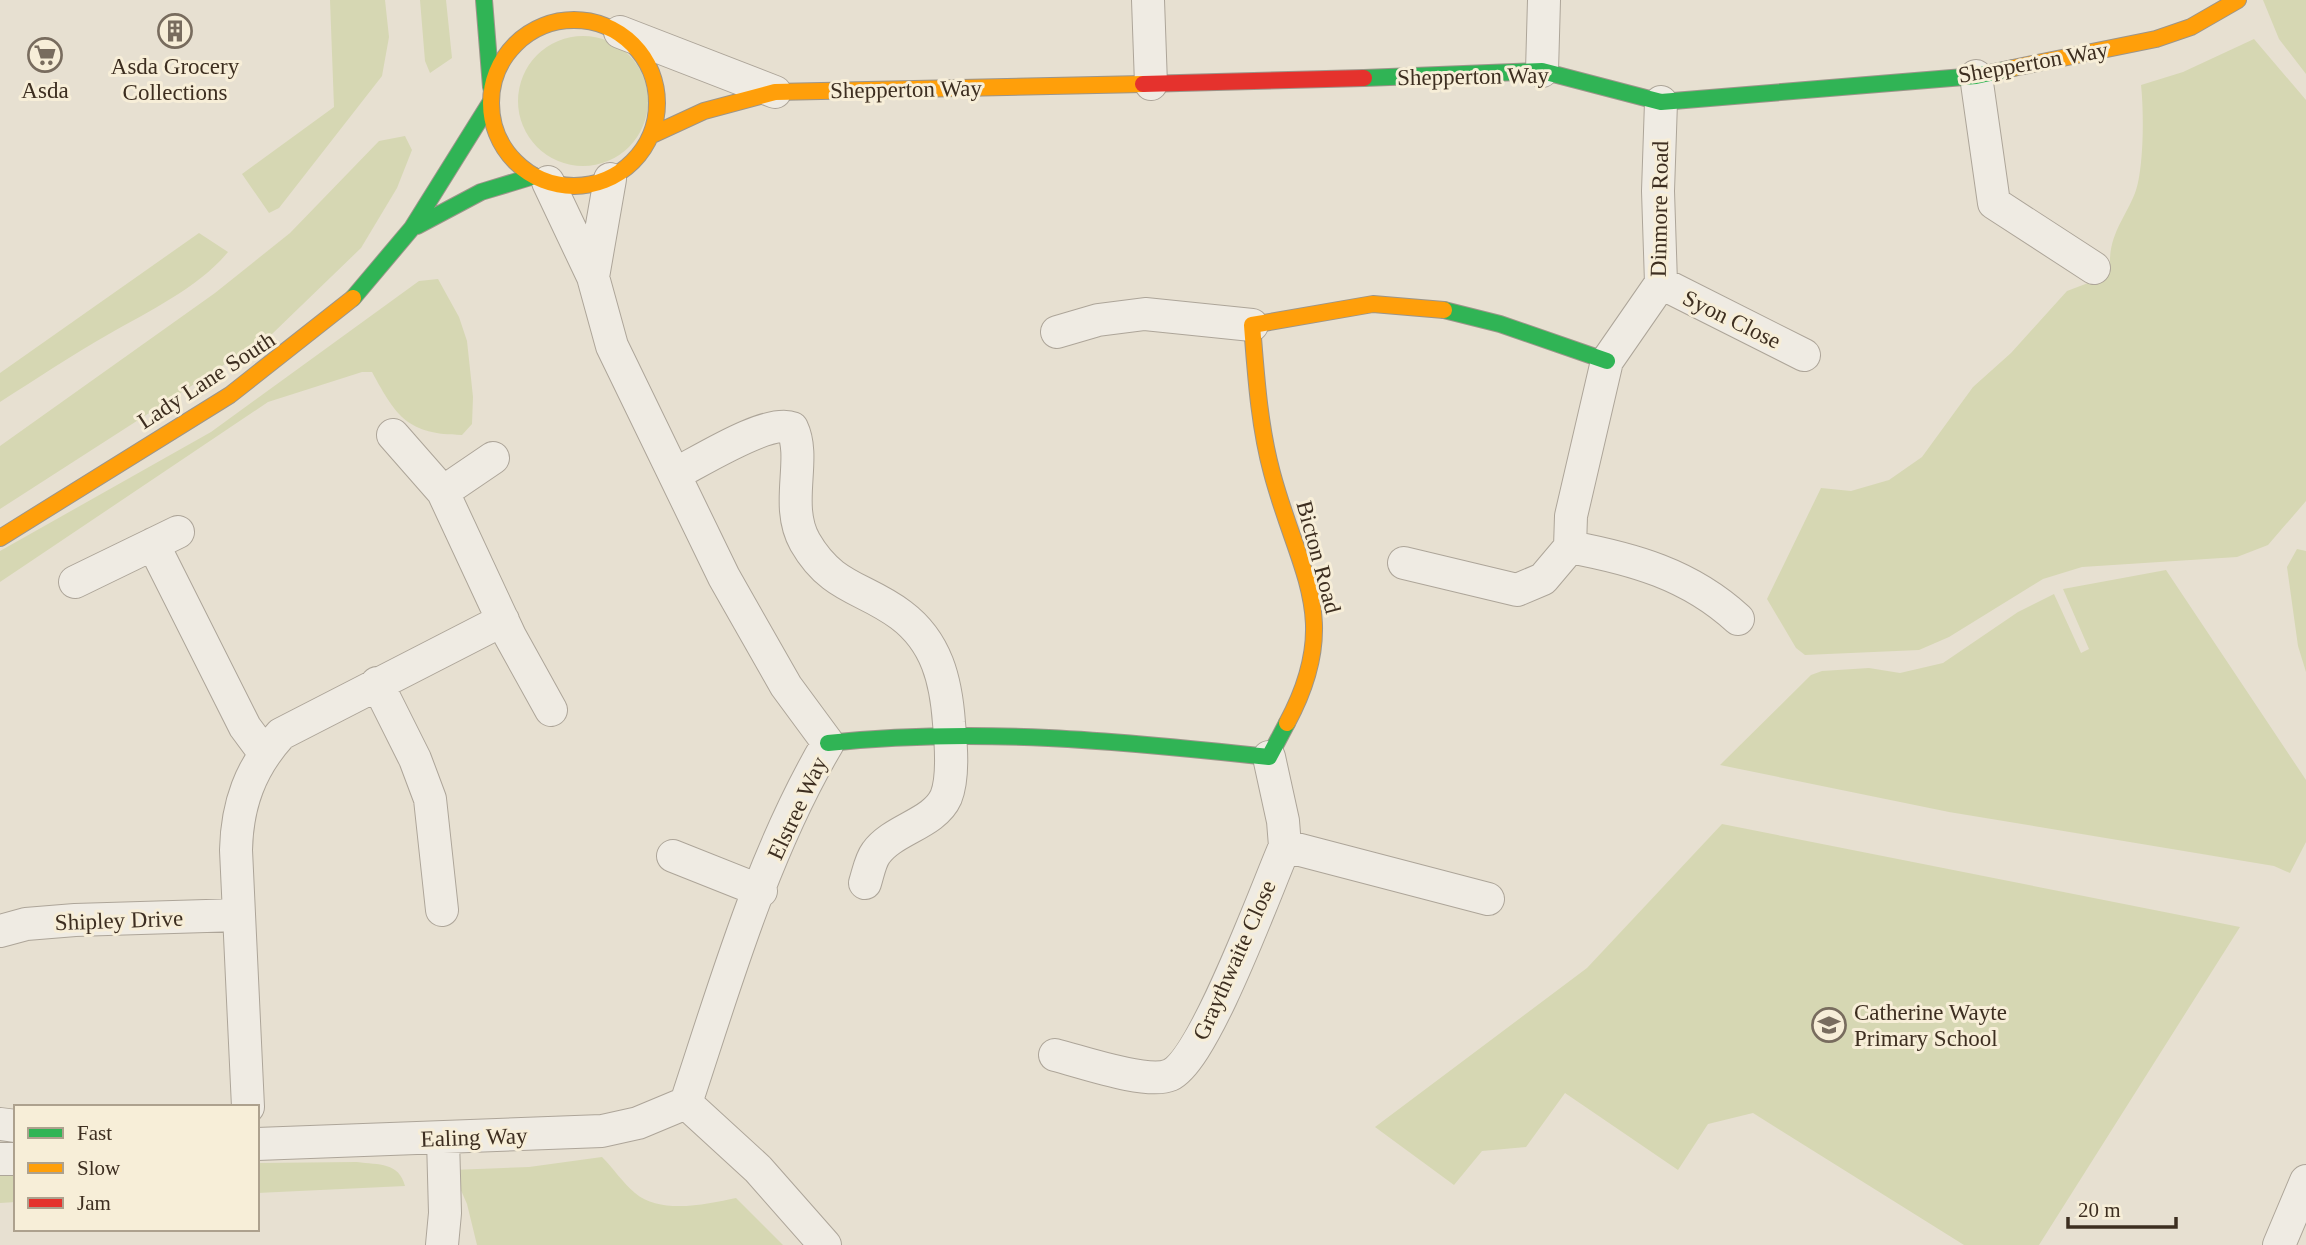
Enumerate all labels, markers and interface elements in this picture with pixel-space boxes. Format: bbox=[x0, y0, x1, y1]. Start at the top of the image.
building icon: Asda Grocery Collections bbox=[156, 12, 194, 50]
supermarket icon: Asda bbox=[26, 36, 64, 74]
street label: Shepperton Way bbox=[1956, 37, 2110, 88]
place label: Asda Grocery Collections bbox=[111, 54, 240, 105]
street label: Shepperton Way bbox=[1397, 63, 1550, 90]
street label: Shepperton Way bbox=[830, 76, 983, 103]
place label: Asda bbox=[21, 78, 69, 103]
street label: Dinmore Road bbox=[1646, 140, 1673, 277]
street label: Syon Close bbox=[1679, 285, 1785, 354]
street label: Lady Lane South bbox=[133, 327, 280, 434]
street label: Bicton Road bbox=[1291, 498, 1346, 617]
street label: Elstree Way bbox=[763, 752, 832, 864]
street label: Graythwaite Close bbox=[1188, 877, 1281, 1044]
street label: Shipley Drive bbox=[54, 906, 184, 935]
place label: Catherine Wayte Primary School bbox=[1854, 1000, 2007, 1051]
school or university icon: Catherine Wayte Primary School bbox=[1810, 1006, 1848, 1044]
legend bbox=[14, 1105, 259, 1231]
text: Fast bbox=[77, 1121, 112, 1145]
street label: Ealing Way bbox=[420, 1123, 528, 1152]
text: Slow bbox=[77, 1156, 121, 1180]
scale bar bbox=[2068, 1186, 2176, 1230]
text: Jam bbox=[77, 1191, 111, 1215]
text: 20 m bbox=[2078, 1198, 2121, 1222]

